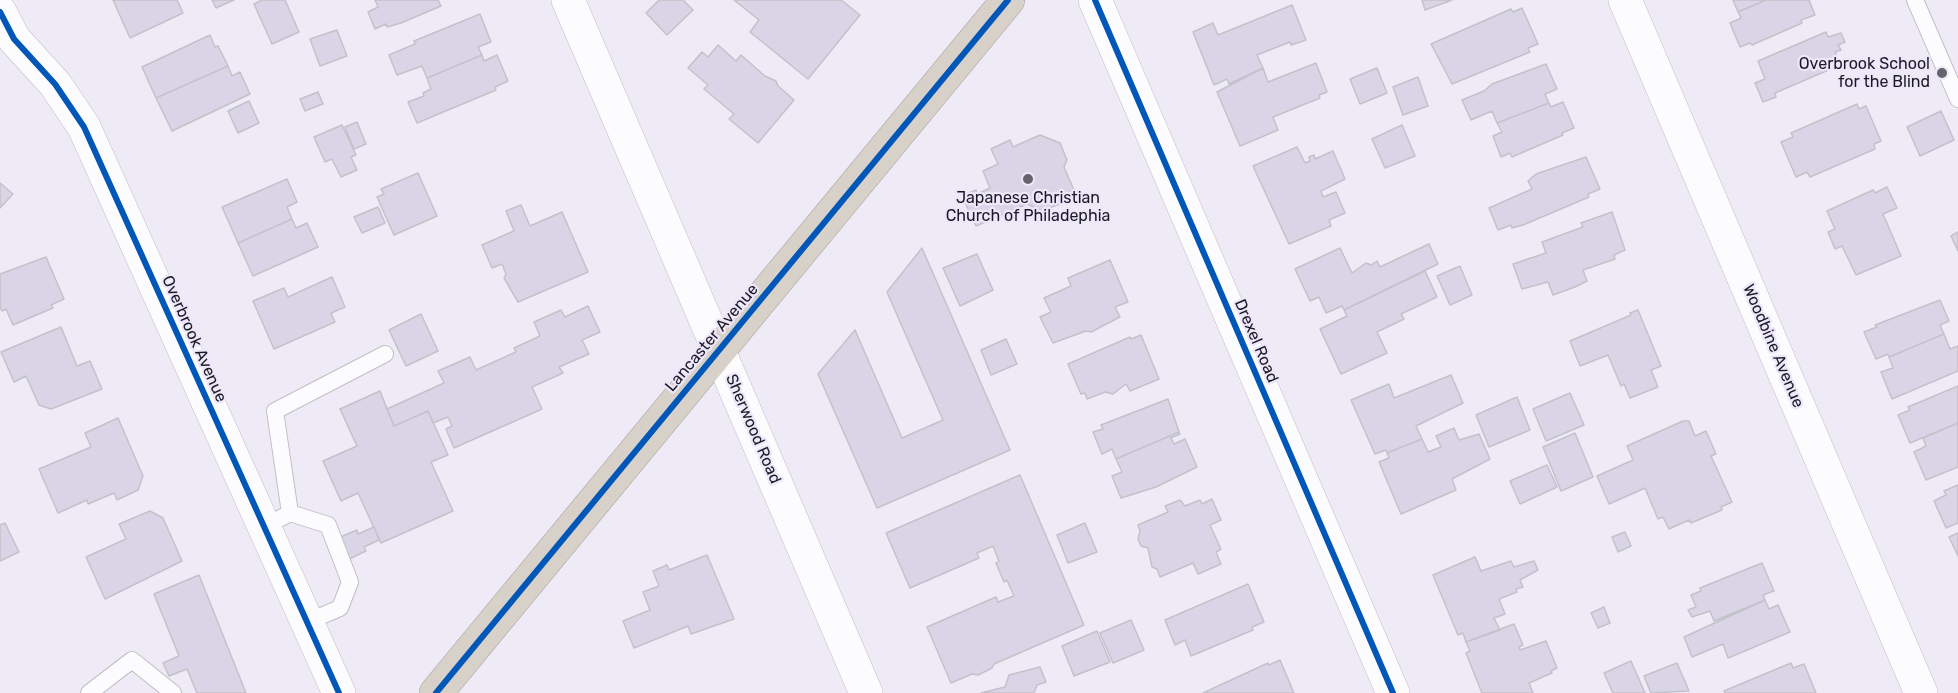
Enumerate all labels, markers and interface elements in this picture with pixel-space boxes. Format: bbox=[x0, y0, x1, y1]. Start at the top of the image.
place label: Overbrook School for the Blind bbox=[1799, 54, 1930, 92]
marker: Overbrook School for the Blind bbox=[1935, 66, 1949, 80]
marker: Japanese Christian Church of Philadephia bbox=[1021, 172, 1035, 186]
place label: Japanese Christian Church of Philadephia bbox=[946, 188, 1110, 226]
street label: Overbrook Avenue bbox=[157, 273, 231, 405]
street label: Lancaster Avenue bbox=[661, 280, 763, 396]
street label: Woodbine Avenue bbox=[1738, 281, 1808, 411]
street label: Drexel Road bbox=[1230, 296, 1282, 386]
street label: Sherwood Road bbox=[721, 371, 785, 487]

